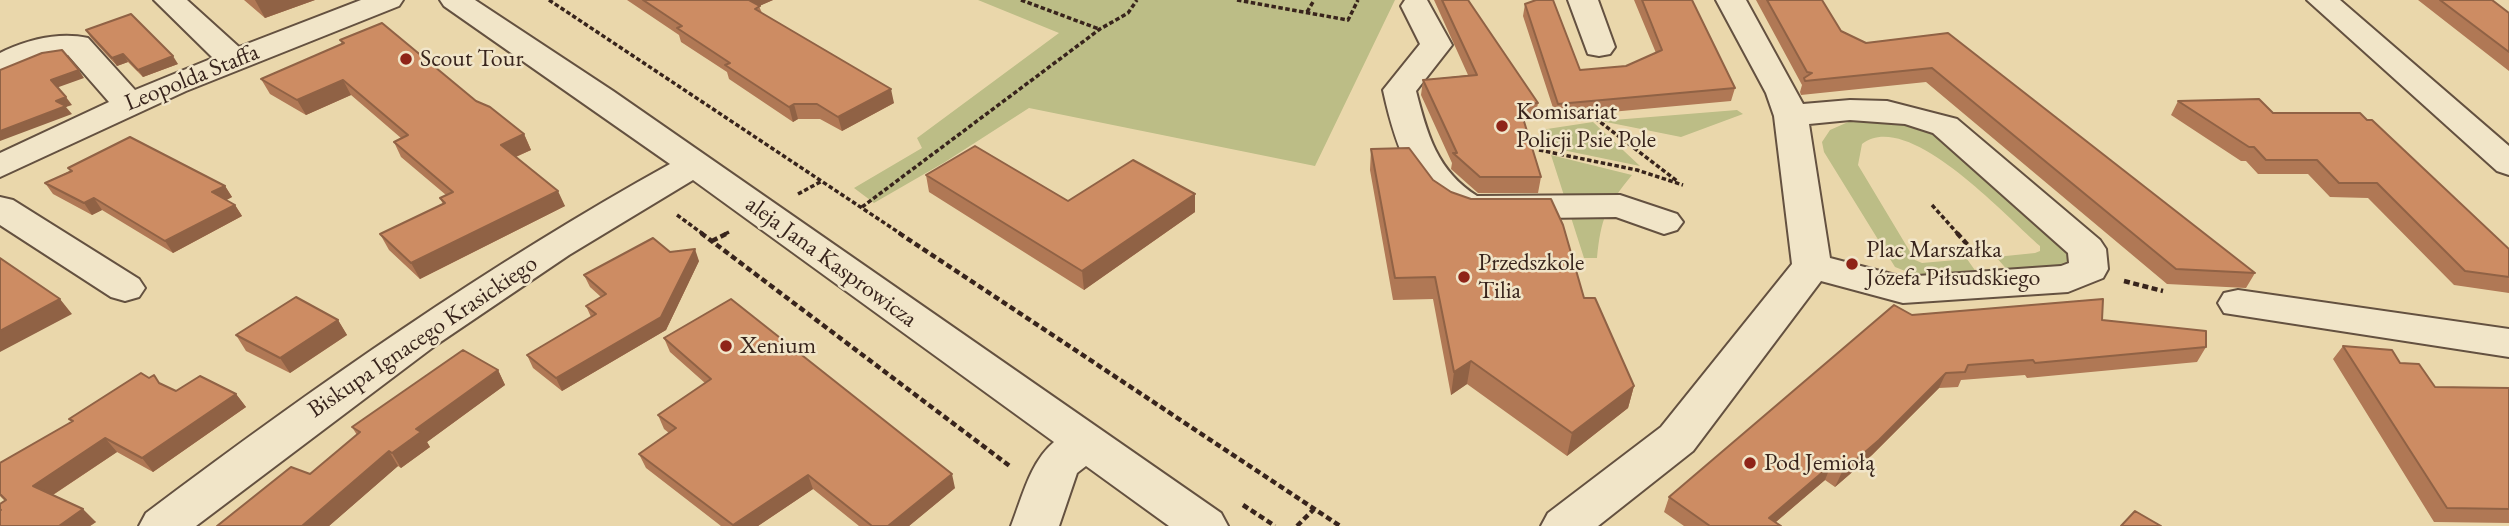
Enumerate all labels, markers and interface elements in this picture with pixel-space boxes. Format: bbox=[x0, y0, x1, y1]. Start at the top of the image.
street label: Leopolda Staffa bbox=[121, 38, 263, 118]
place label: Scout Tour bbox=[420, 45, 523, 73]
marker: Scout Tour bbox=[398, 51, 414, 67]
place label: Komisariat Policji Psie Pole bbox=[1516, 98, 1656, 154]
marker: Komisariat Policji Psie Pole bbox=[1494, 118, 1510, 134]
street label: aleja Jana Kasprowicza bbox=[740, 190, 922, 334]
place label: Plac Marszałka Józefa Piłsudskiego bbox=[1866, 236, 2040, 292]
street label: Biskupa Ignacego Krasickiego bbox=[303, 249, 543, 425]
place label: Przedszkole Tilia bbox=[1478, 249, 1584, 305]
marker: Plac Marszałka Józefa Piłsudskiego bbox=[1844, 256, 1860, 272]
marker: Przedszkole Tilia bbox=[1456, 269, 1472, 285]
place label: Xenium bbox=[740, 332, 816, 360]
marker: Xenium bbox=[718, 338, 734, 354]
place label: Pod Jemiołą bbox=[1764, 449, 1875, 477]
marker: Pod Jemiołą bbox=[1742, 455, 1758, 471]

